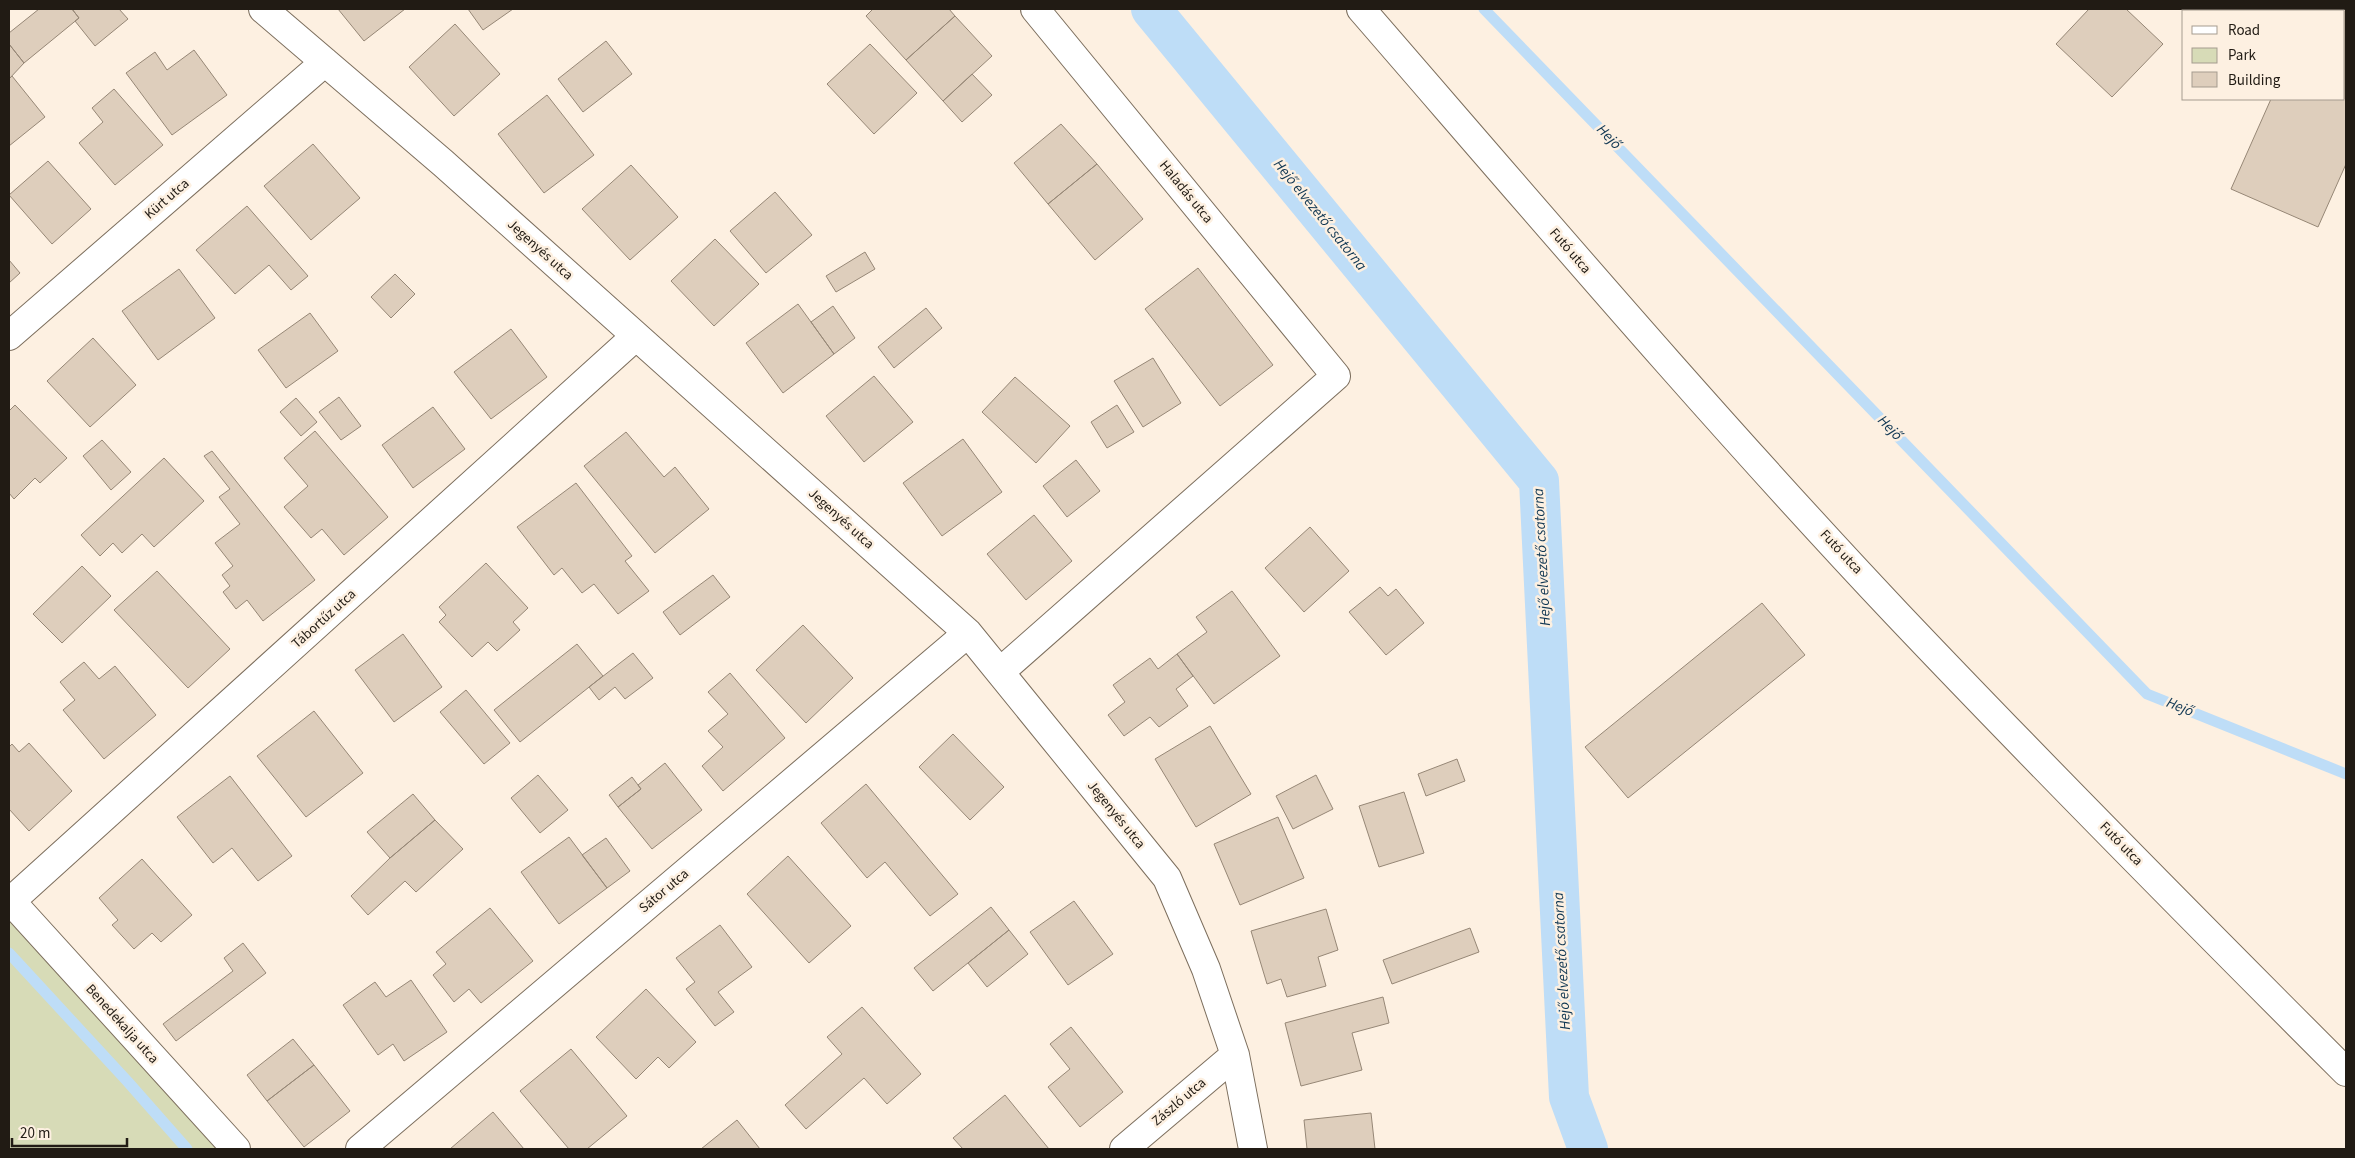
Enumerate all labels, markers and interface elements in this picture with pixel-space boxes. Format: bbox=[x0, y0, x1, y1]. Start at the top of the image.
legend bbox=[2182, 10, 2345, 100]
text: Road bbox=[2228, 20, 2260, 41]
text: Park bbox=[2228, 45, 2257, 66]
text: Building bbox=[2228, 70, 2281, 91]
water label: Hejő bbox=[1592, 120, 1627, 155]
water label: Hejő elvezető csatorna bbox=[1268, 155, 1372, 275]
street label: Haladás utca bbox=[1154, 156, 1218, 228]
street label: Kürt utca bbox=[140, 174, 194, 224]
street label: Jegenyés utca bbox=[503, 215, 577, 285]
street label: Futó utca bbox=[1545, 224, 1595, 278]
water label: Hejő bbox=[1873, 411, 1908, 446]
street label: Jegenyés utca bbox=[804, 484, 878, 554]
water label: Hejő elvezető csatorna bbox=[1528, 488, 1556, 626]
street label: Futó utca bbox=[1815, 525, 1867, 579]
street label: Tábortűz utca bbox=[287, 585, 361, 653]
water label: Hejő bbox=[2163, 692, 2198, 722]
street label: Jegenyés utca bbox=[1082, 777, 1150, 853]
street label: Futó utca bbox=[2095, 817, 2147, 871]
street label: Sátor utca bbox=[635, 864, 693, 918]
water label: Hejő elvezető csatorna bbox=[1548, 892, 1576, 1030]
street label: Benedekalja utca bbox=[81, 980, 163, 1068]
street label: Zászló utca bbox=[1147, 1073, 1211, 1131]
scale bar bbox=[12, 1116, 128, 1148]
text: 20 m bbox=[20, 1123, 50, 1144]

